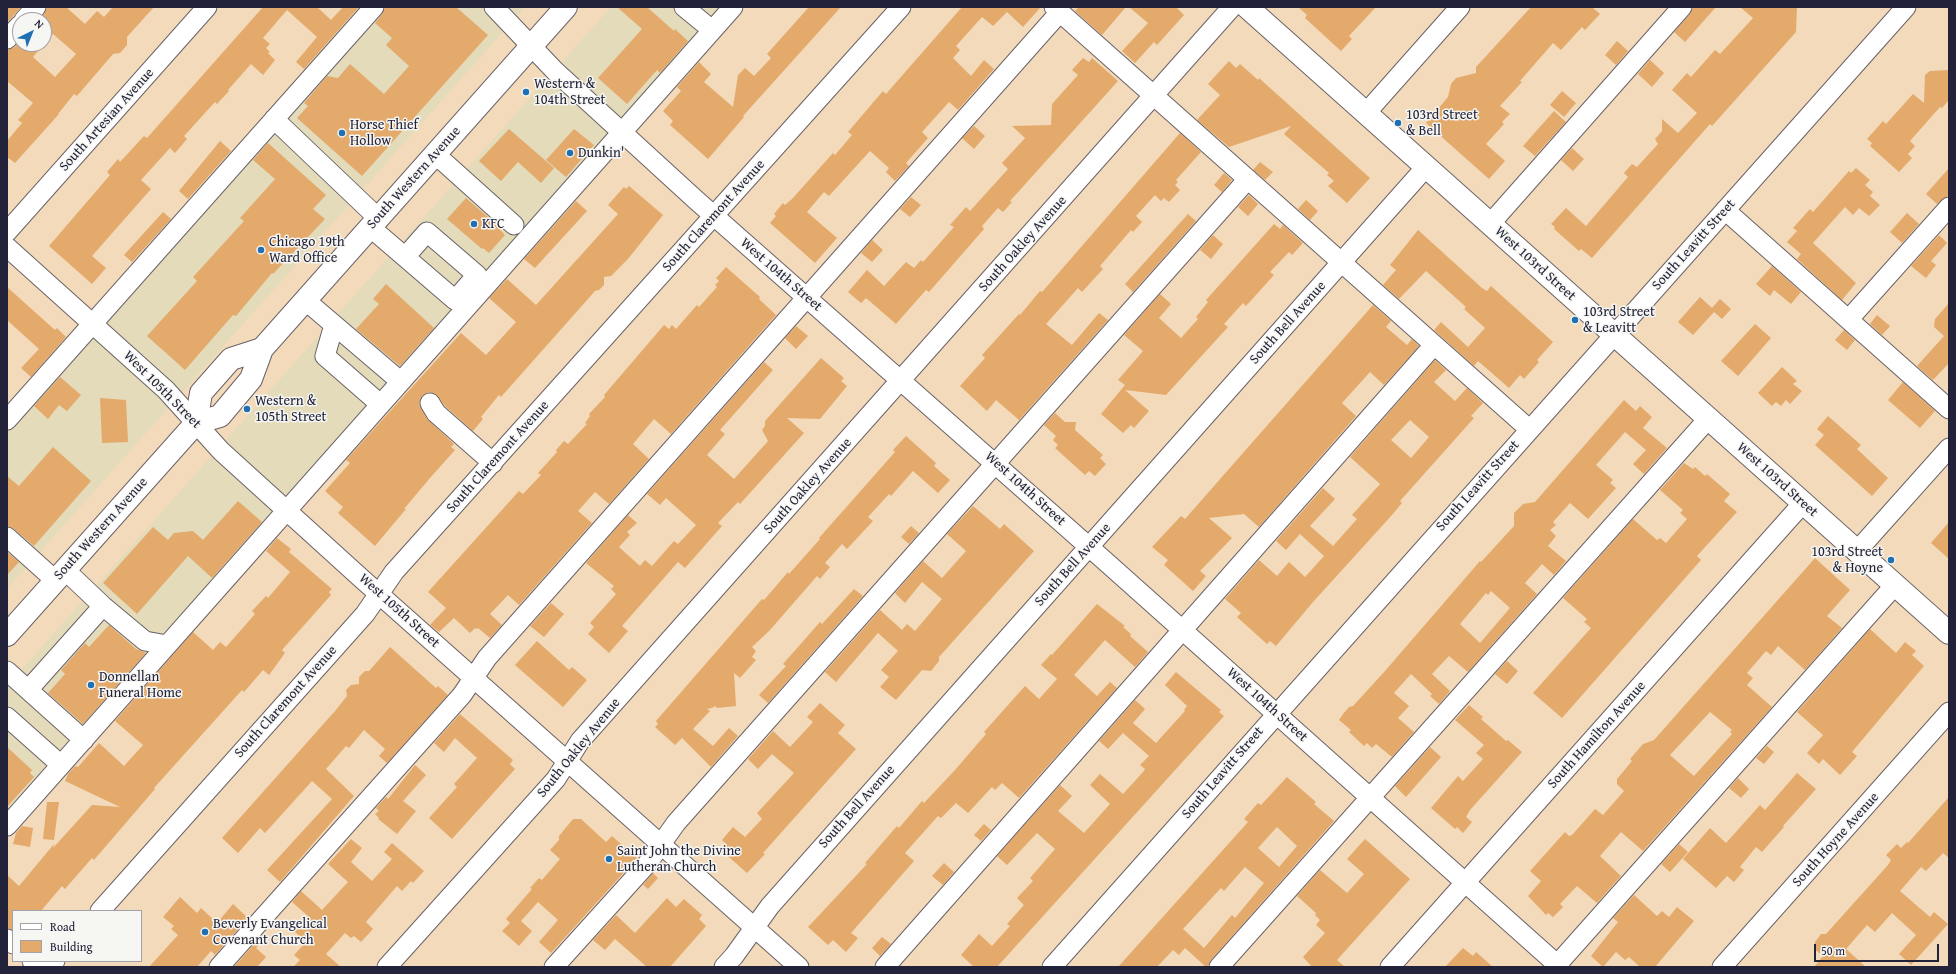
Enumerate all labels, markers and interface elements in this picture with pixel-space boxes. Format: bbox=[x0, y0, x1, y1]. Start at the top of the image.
north arrow bbox=[12, 12, 52, 52]
text: N bbox=[31, 16, 48, 32]
street label: South Artesian Avenue bbox=[56, 65, 158, 175]
place label: Western & 104th Street bbox=[534, 76, 606, 108]
marker: Western & 104th Street bbox=[521, 87, 531, 97]
place label: 103rd Street & Bell bbox=[1406, 107, 1478, 140]
place label: Horse Thief Hollow bbox=[350, 117, 418, 150]
marker: 103rd Street & Bell bbox=[1393, 118, 1403, 128]
street label: South Western Avenue bbox=[364, 123, 464, 233]
marker: Horse Thief Hollow bbox=[337, 128, 347, 138]
place label: Dunkin' bbox=[578, 145, 624, 161]
marker: Dunkin' bbox=[565, 148, 575, 158]
street label: South Claremont Avenue bbox=[659, 156, 769, 276]
street label: South Oakley Avenue bbox=[976, 193, 1070, 295]
street label: South Leavitt Street bbox=[1649, 196, 1739, 294]
place label: KFC bbox=[482, 216, 505, 232]
marker: KFC bbox=[469, 219, 479, 229]
street label: West 103rd Street bbox=[1491, 223, 1579, 305]
place label: Chicago 19th Ward Office bbox=[269, 234, 345, 266]
street label: West 104th Street bbox=[737, 235, 825, 315]
marker: Chicago 19th Ward Office bbox=[256, 245, 266, 255]
street label: South Bell Avenue bbox=[1246, 278, 1330, 368]
place label: 103rd Street & Leavitt bbox=[1583, 304, 1655, 336]
marker: 103rd Street & Leavitt bbox=[1570, 315, 1580, 325]
street label: West 105th Street bbox=[120, 348, 204, 432]
place label: Western & 105th Street bbox=[255, 393, 327, 426]
street label: South Claremont Avenue bbox=[443, 397, 553, 517]
marker: Western & 105th Street bbox=[242, 404, 252, 414]
street label: South Oakley Avenue bbox=[761, 435, 855, 537]
street label: South Leavitt Street bbox=[1433, 437, 1523, 535]
street label: West 103rd Street bbox=[1733, 439, 1821, 521]
street label: West 104th Street bbox=[981, 448, 1069, 530]
street label: South Western Avenue bbox=[51, 474, 151, 584]
street label: South Bell Avenue bbox=[1031, 520, 1115, 610]
place label: 103rd Street & Hoyne bbox=[1811, 544, 1883, 576]
marker: 103rd Street & Hoyne bbox=[1886, 555, 1896, 565]
street label: West 105th Street bbox=[355, 570, 443, 652]
street label: South Claremont Avenue bbox=[231, 642, 341, 762]
street label: West 104th Street bbox=[1223, 664, 1311, 746]
place label: Donnellan Funeral Home bbox=[99, 669, 182, 702]
street label: South Hamilton Avenue bbox=[1544, 678, 1650, 792]
marker: Donnellan Funeral Home bbox=[86, 680, 96, 690]
street label: South Oakley Avenue bbox=[534, 695, 624, 801]
street label: South Leavitt Street bbox=[1178, 724, 1268, 822]
street label: South Bell Avenue bbox=[815, 762, 899, 852]
street label: South Hoyne Avenue bbox=[1789, 789, 1883, 891]
place label: Saint John the Divine Lutheran Church bbox=[617, 843, 741, 876]
marker: Saint John the Divine Lutheran Church bbox=[604, 854, 614, 864]
legend bbox=[12, 910, 142, 962]
place label: Beverly Evangelical Covenant Church bbox=[213, 916, 327, 948]
text: Road bbox=[50, 918, 75, 935]
marker: Beverly Evangelical Covenant Church bbox=[200, 927, 210, 937]
scale bar bbox=[1816, 936, 1941, 962]
text: Building bbox=[50, 938, 93, 955]
text: 50 m bbox=[1821, 942, 1845, 959]

